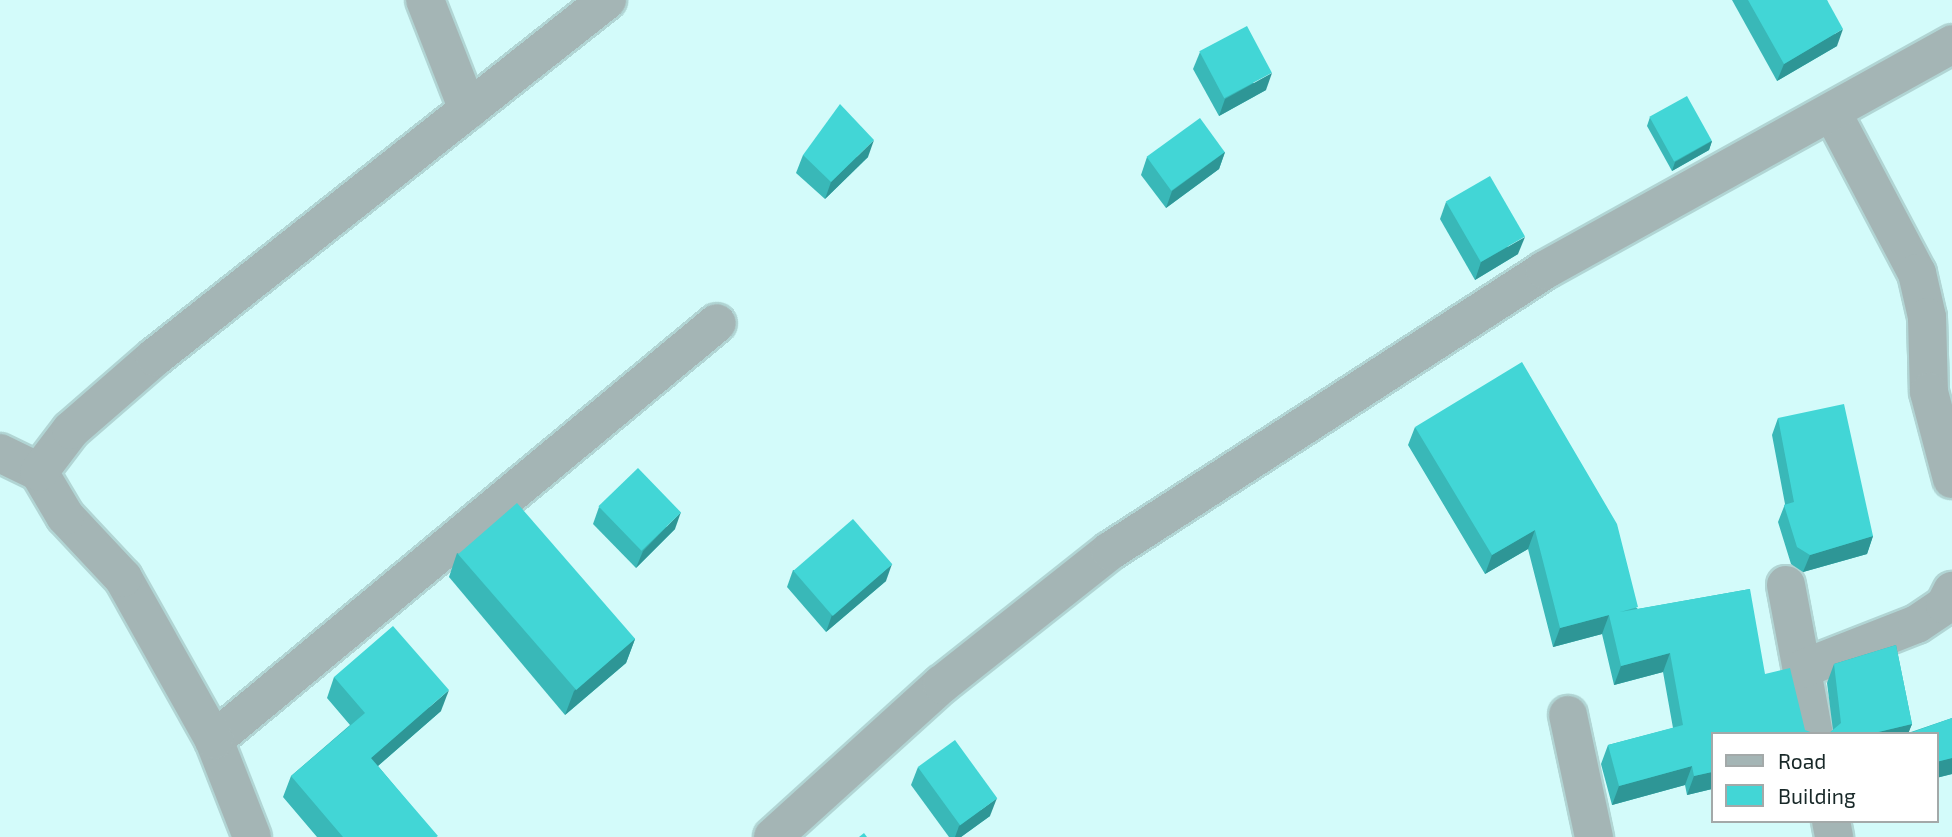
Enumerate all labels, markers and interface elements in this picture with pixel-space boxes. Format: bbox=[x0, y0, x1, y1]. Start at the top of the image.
legend bbox=[1710, 732, 1938, 823]
text: Road bbox=[1778, 748, 1826, 773]
text: Building bbox=[1778, 783, 1856, 808]

